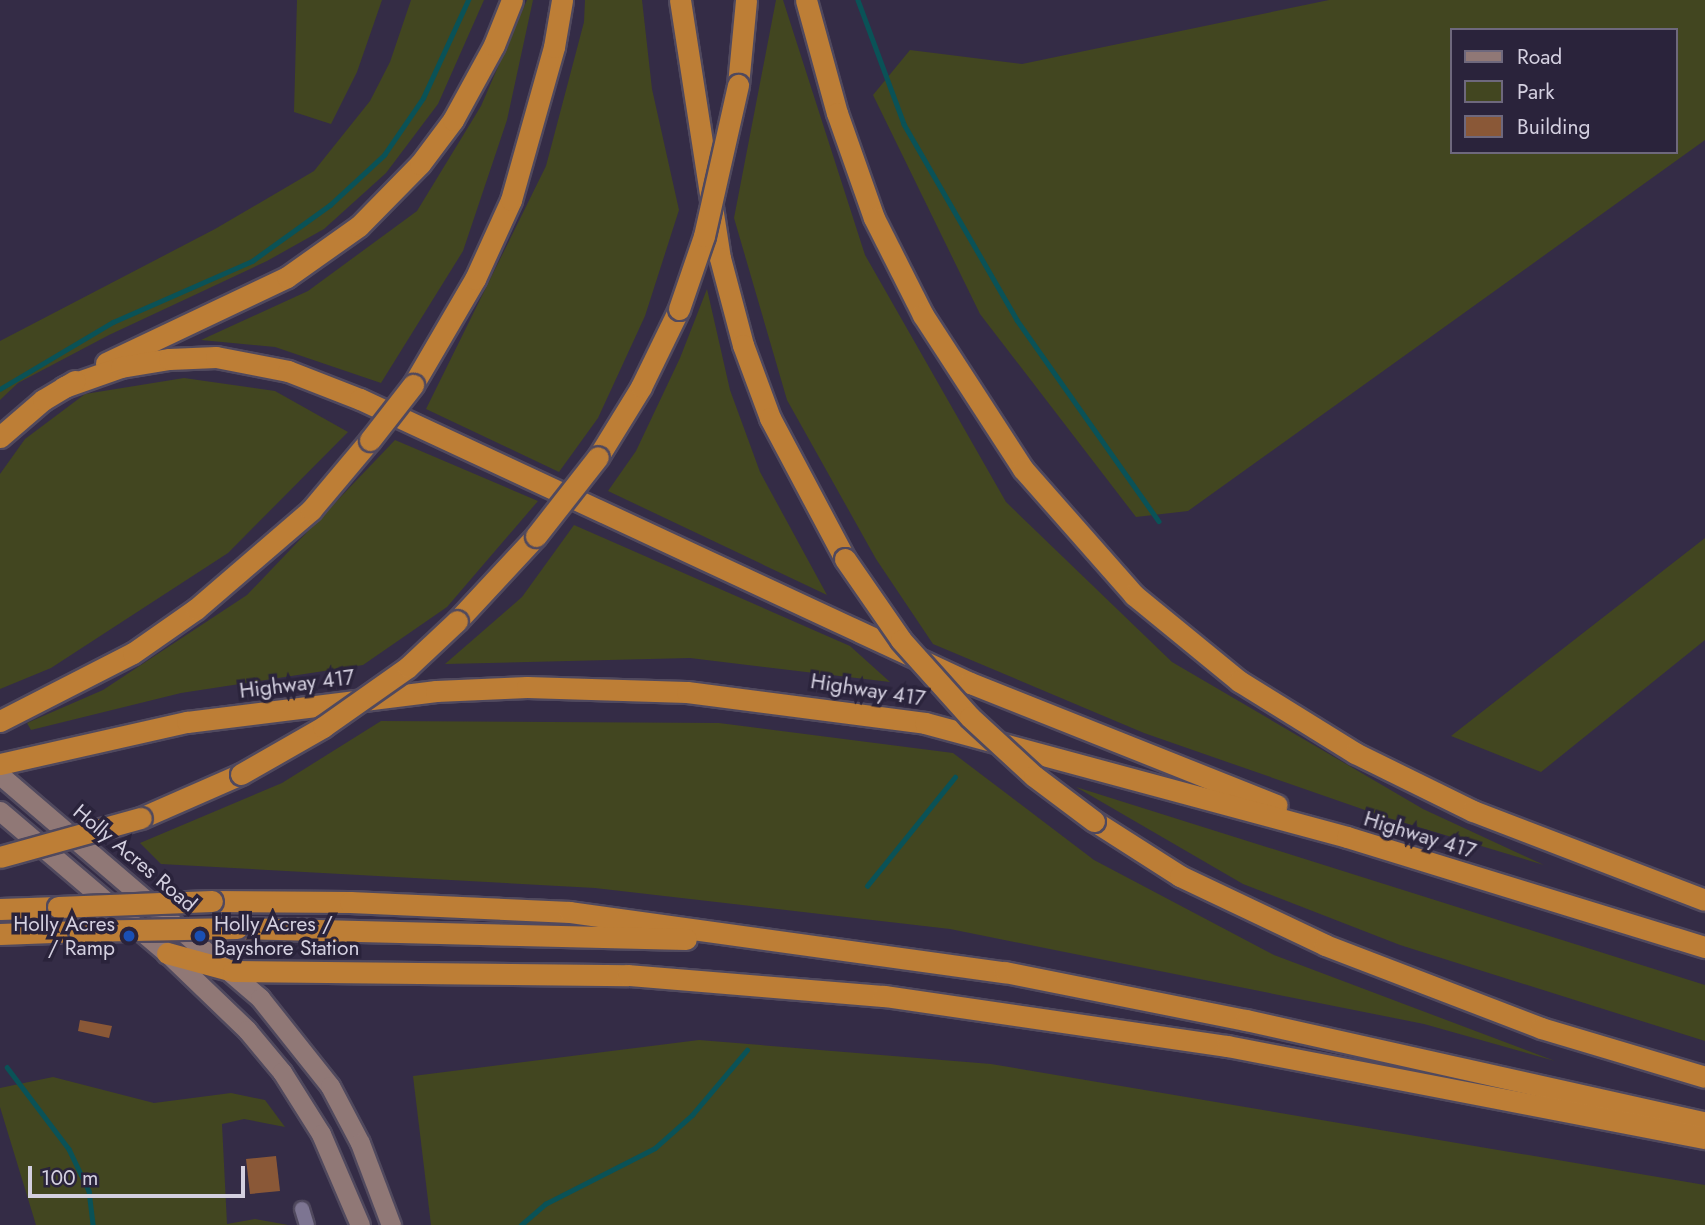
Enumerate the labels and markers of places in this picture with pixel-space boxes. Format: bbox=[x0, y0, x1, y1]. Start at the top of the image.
place label: Holly Acres / Ramp bbox=[13, 911, 115, 961]
place label: Holly Acres / Bayshore Station bbox=[214, 911, 360, 961]
marker: Holly Acres / Ramp bbox=[121, 928, 137, 944]
marker: Holly Acres / Bayshore Station bbox=[192, 928, 208, 944]

